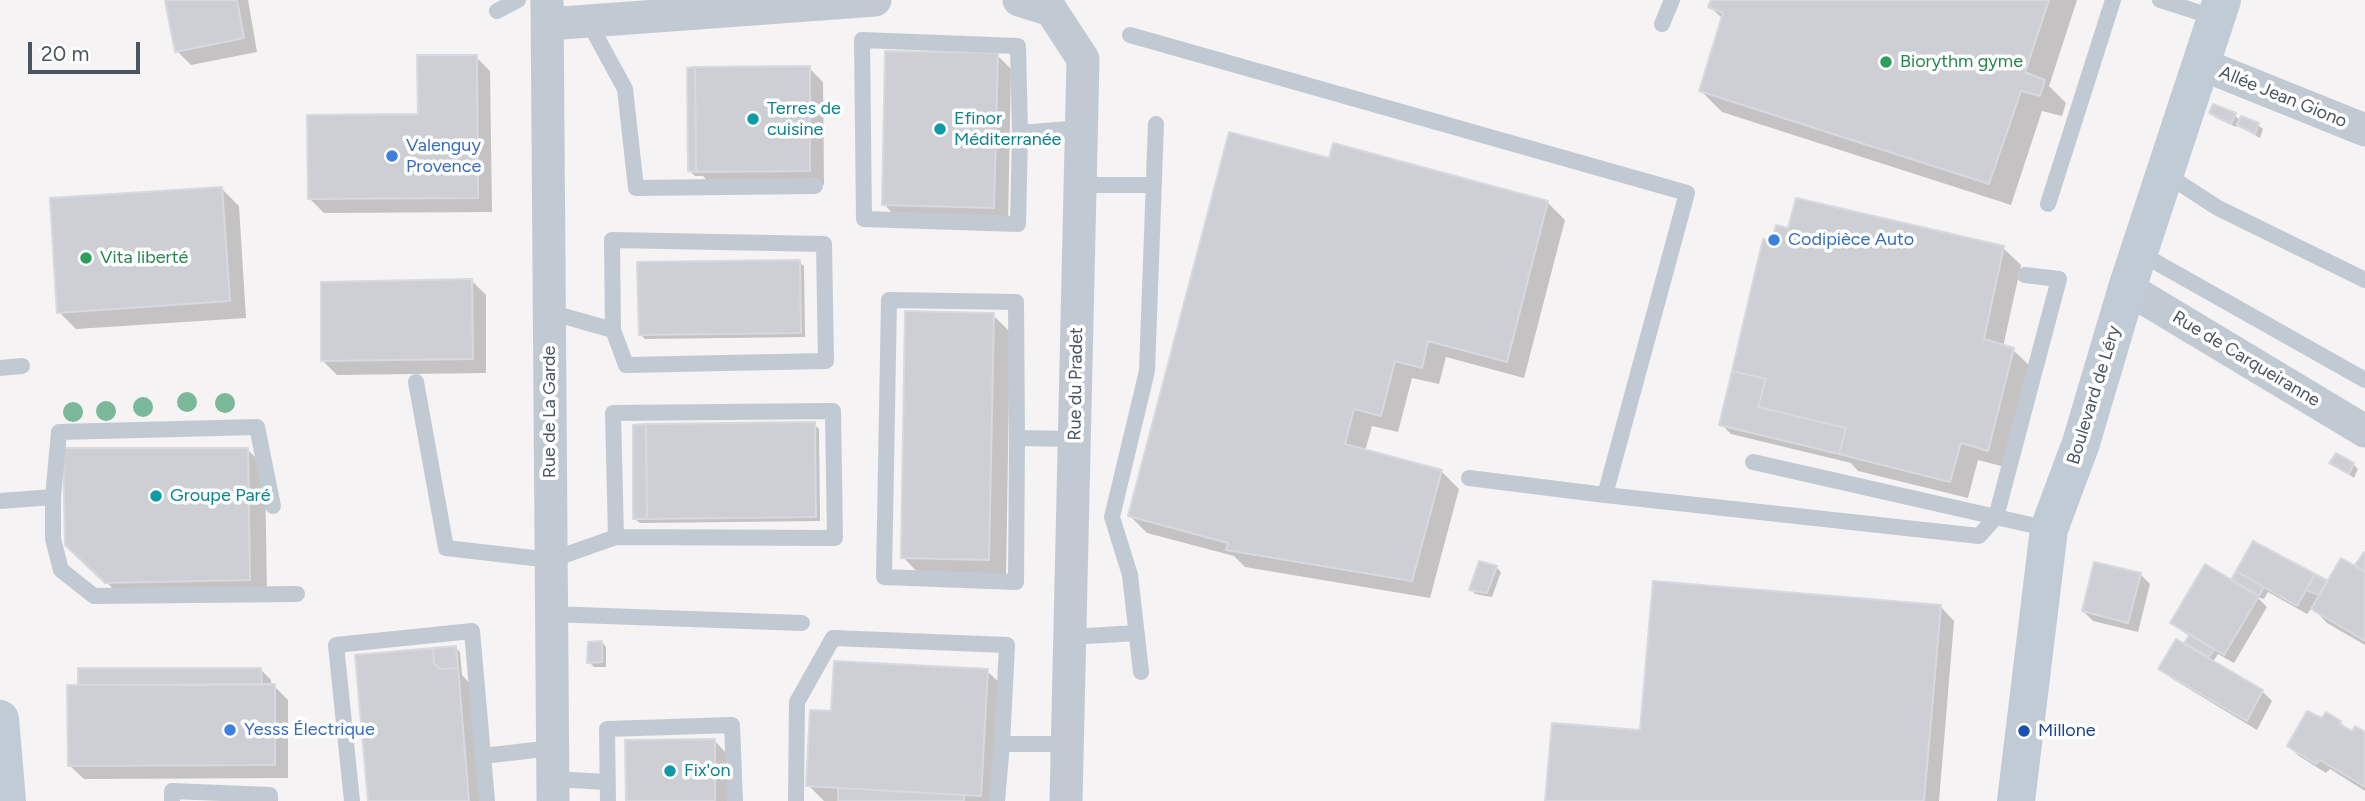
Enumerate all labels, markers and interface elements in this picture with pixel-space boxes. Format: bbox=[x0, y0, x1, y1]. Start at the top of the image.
scale bar bbox=[32, 28, 144, 72]
text: 20 m bbox=[41, 41, 89, 66]
place label: Biorythm gyme bbox=[1900, 51, 2023, 73]
marker: Biorythm gyme bbox=[1878, 54, 1894, 70]
street label: Allée Jean Giono bbox=[2216, 62, 2350, 132]
place label: Terres de cuisine bbox=[767, 98, 841, 140]
place label: Efinor Méditerranée bbox=[954, 108, 1061, 150]
marker: Terres de cuisine bbox=[745, 111, 761, 127]
marker: Efinor Méditerranée bbox=[932, 121, 948, 137]
place label: Valenguy Provence bbox=[406, 135, 481, 178]
marker: Valenguy Provence bbox=[384, 148, 400, 164]
place label: Codipièce Auto bbox=[1788, 229, 1914, 251]
marker: Codipièce Auto bbox=[1766, 232, 1782, 248]
place label: Vita liberté bbox=[100, 247, 188, 269]
marker: Vita liberté bbox=[78, 250, 94, 266]
street label: Rue de Carqueiranne bbox=[2168, 306, 2324, 412]
street label: Boulevard de Léry bbox=[2063, 323, 2125, 467]
street label: Rue du Pradet bbox=[1064, 327, 1088, 441]
street label: Rue de La Garde bbox=[539, 346, 561, 478]
place label: Groupe Paré bbox=[170, 485, 271, 507]
marker: Groupe Paré bbox=[148, 488, 164, 504]
place label: Yesss Électrique bbox=[244, 719, 375, 741]
place label: Millone bbox=[2038, 720, 2096, 742]
marker: Yesss Électrique bbox=[222, 722, 238, 738]
marker: Millone bbox=[2016, 723, 2032, 739]
place label: Fix'on bbox=[684, 760, 731, 782]
marker: Fix'on bbox=[662, 763, 678, 779]

